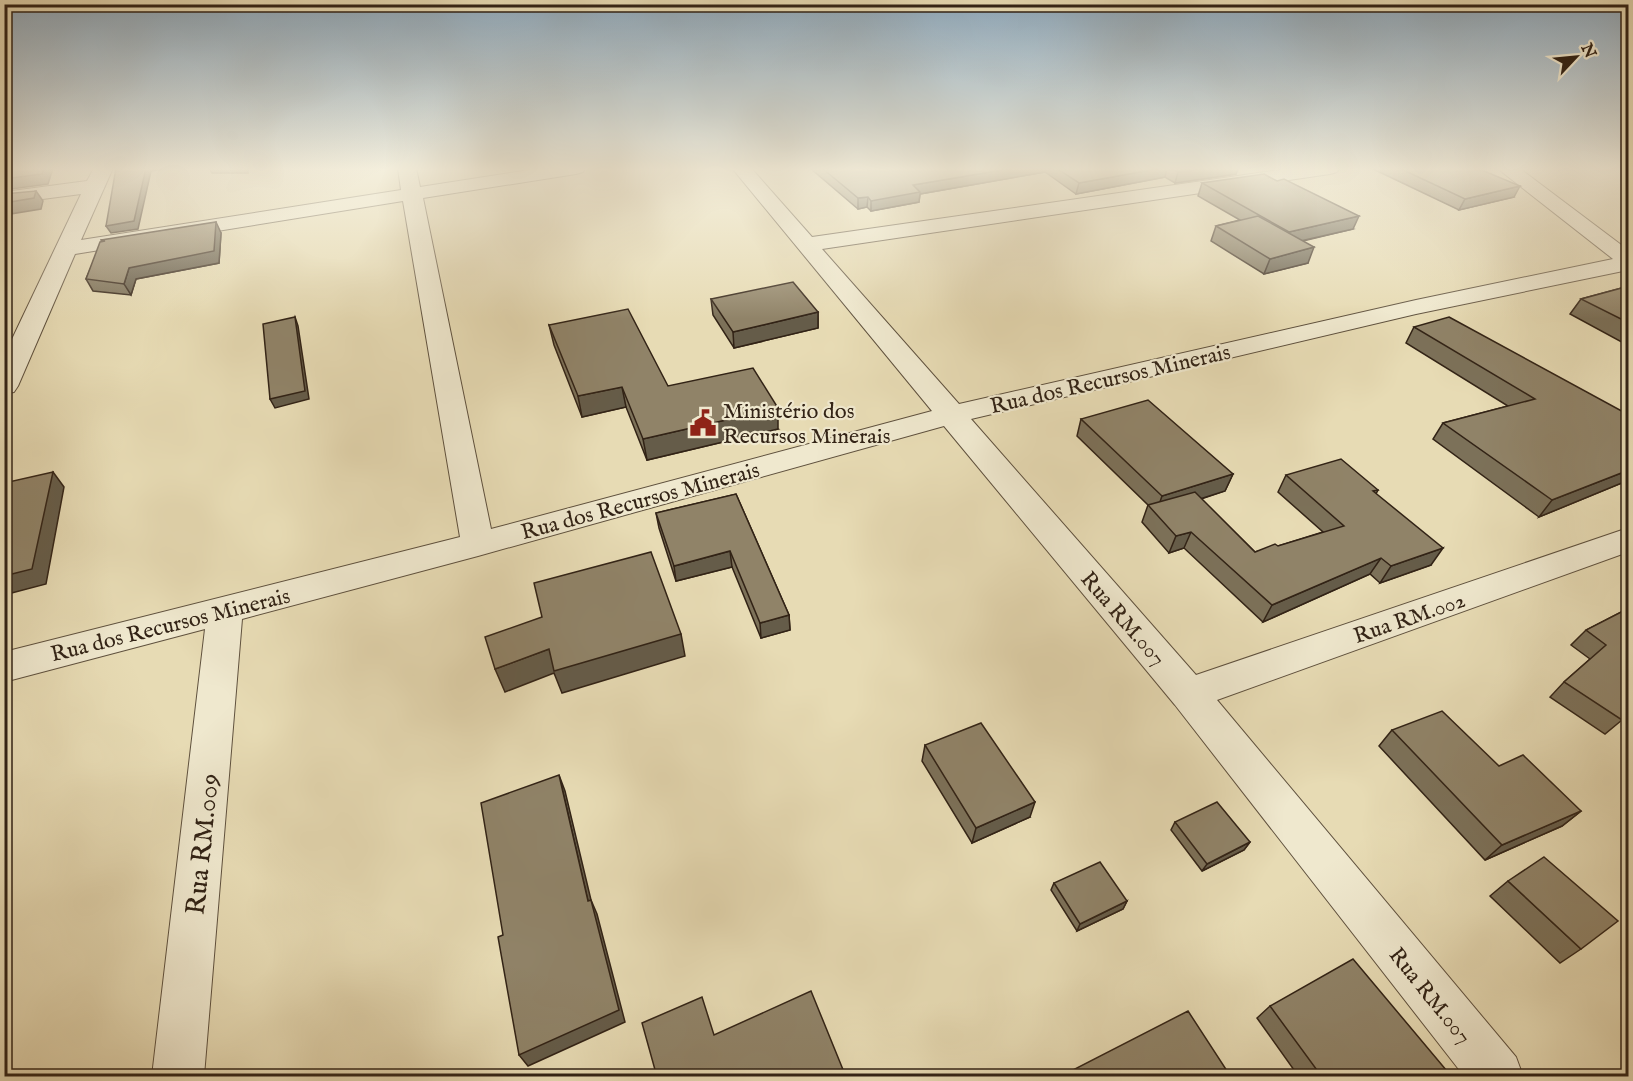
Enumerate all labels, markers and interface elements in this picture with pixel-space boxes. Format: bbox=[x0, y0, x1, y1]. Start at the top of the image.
north arrow bbox=[1546, 27, 1606, 87]
text: N bbox=[1575, 40, 1600, 62]
street label: Rua dos Recursos Minerais bbox=[988, 339, 1233, 421]
place label: Ministério dos Recursos Minerais bbox=[723, 398, 890, 451]
public building icon: Ministério dos Recursos Minerais bbox=[688, 408, 718, 438]
street label: Rua dos Recursos Minerais bbox=[518, 457, 763, 547]
street label: Rua RM.007 bbox=[1074, 566, 1171, 672]
street label: Rua dos Recursos Minerais bbox=[48, 583, 293, 669]
street label: Rua RM.002 bbox=[1350, 587, 1469, 651]
street label: Rua RM.009 bbox=[180, 772, 228, 917]
street label: Rua RM.007 bbox=[1382, 942, 1477, 1050]

